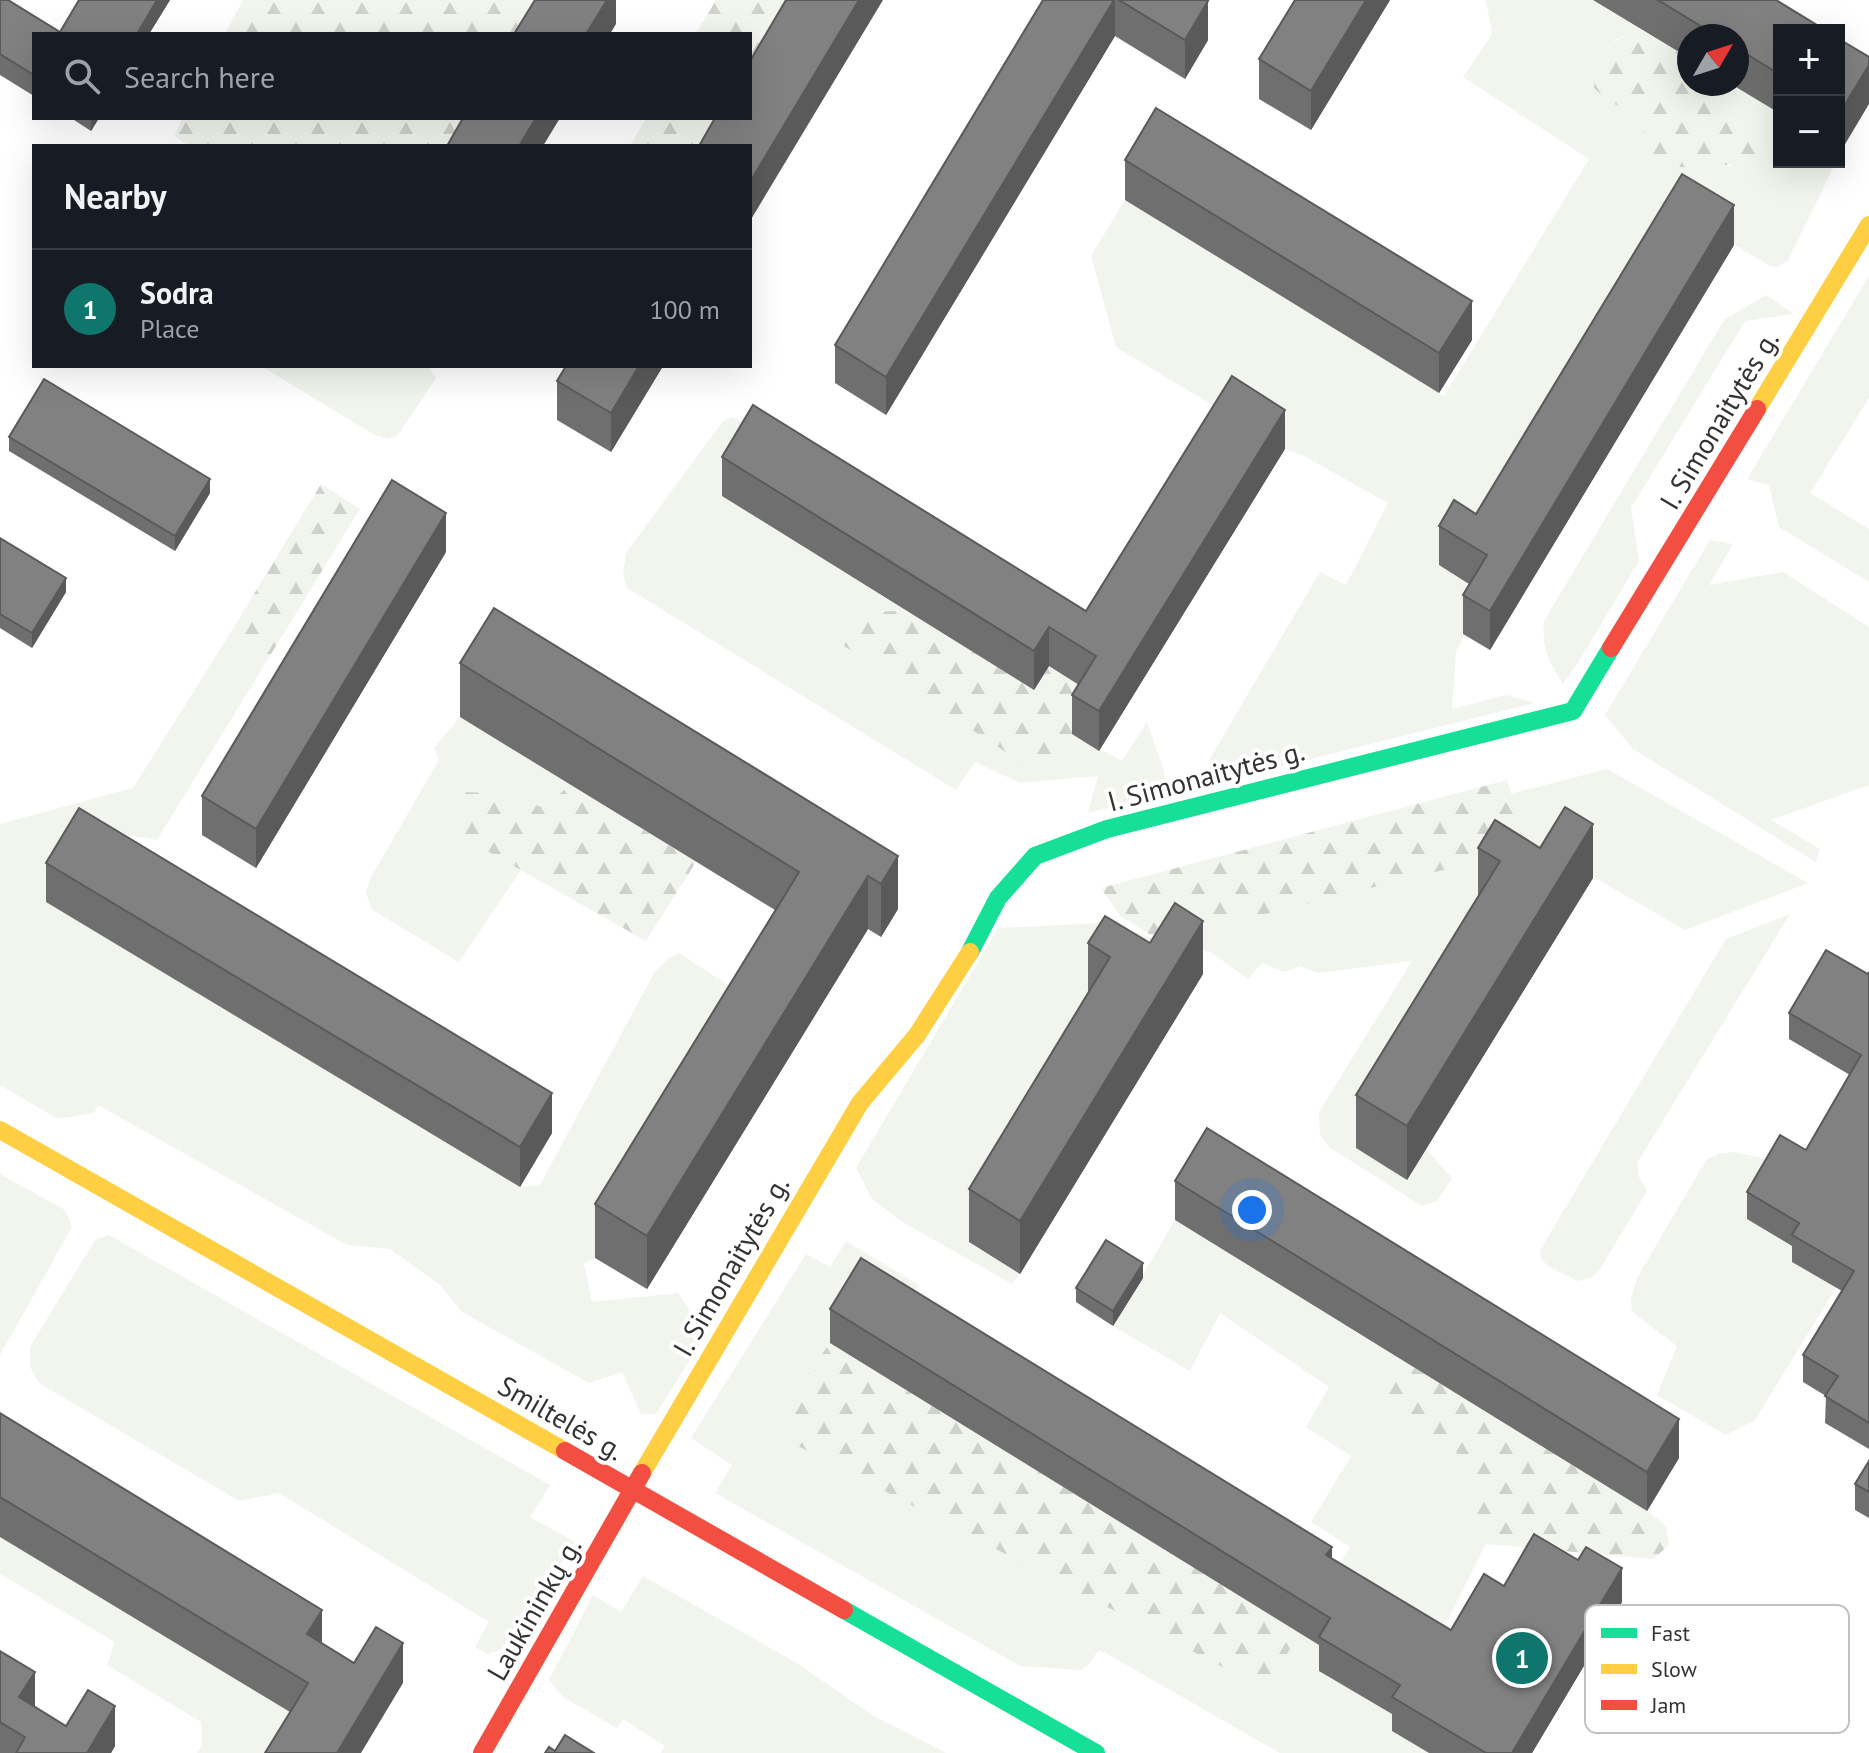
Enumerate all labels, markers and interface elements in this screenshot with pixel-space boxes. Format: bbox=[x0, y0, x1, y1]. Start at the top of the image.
north arrow bbox=[1677, 24, 1749, 96]
map controls bbox=[1773, 24, 1845, 168]
button: + bbox=[1773, 24, 1845, 96]
search box bbox=[32, 32, 752, 120]
icon: search bbox=[60, 54, 104, 98]
text: Search here bbox=[124, 57, 275, 96]
button: − bbox=[1773, 96, 1845, 168]
text: Nearby bbox=[64, 174, 166, 218]
text: Sodra bbox=[140, 273, 214, 312]
text: 1 bbox=[83, 293, 97, 326]
text: 100 m bbox=[649, 293, 720, 326]
text: Place bbox=[140, 312, 199, 345]
street label: I. Simonaitytės g. bbox=[1651, 323, 1787, 516]
street label: I. Simonaitytės g. bbox=[1103, 731, 1308, 820]
street label: I. Simonaitytės g. bbox=[664, 1169, 797, 1363]
your location bbox=[1232, 1190, 1272, 1230]
street label: Smiltelės g. bbox=[492, 1367, 631, 1468]
street label: Laukininkų g. bbox=[478, 1531, 589, 1687]
legend bbox=[1585, 1605, 1849, 1733]
text: Fast bbox=[1651, 1619, 1691, 1647]
pin: 1 bbox=[1496, 1628, 1548, 1688]
text: Slow bbox=[1651, 1655, 1697, 1683]
text: Jam bbox=[1650, 1691, 1686, 1719]

